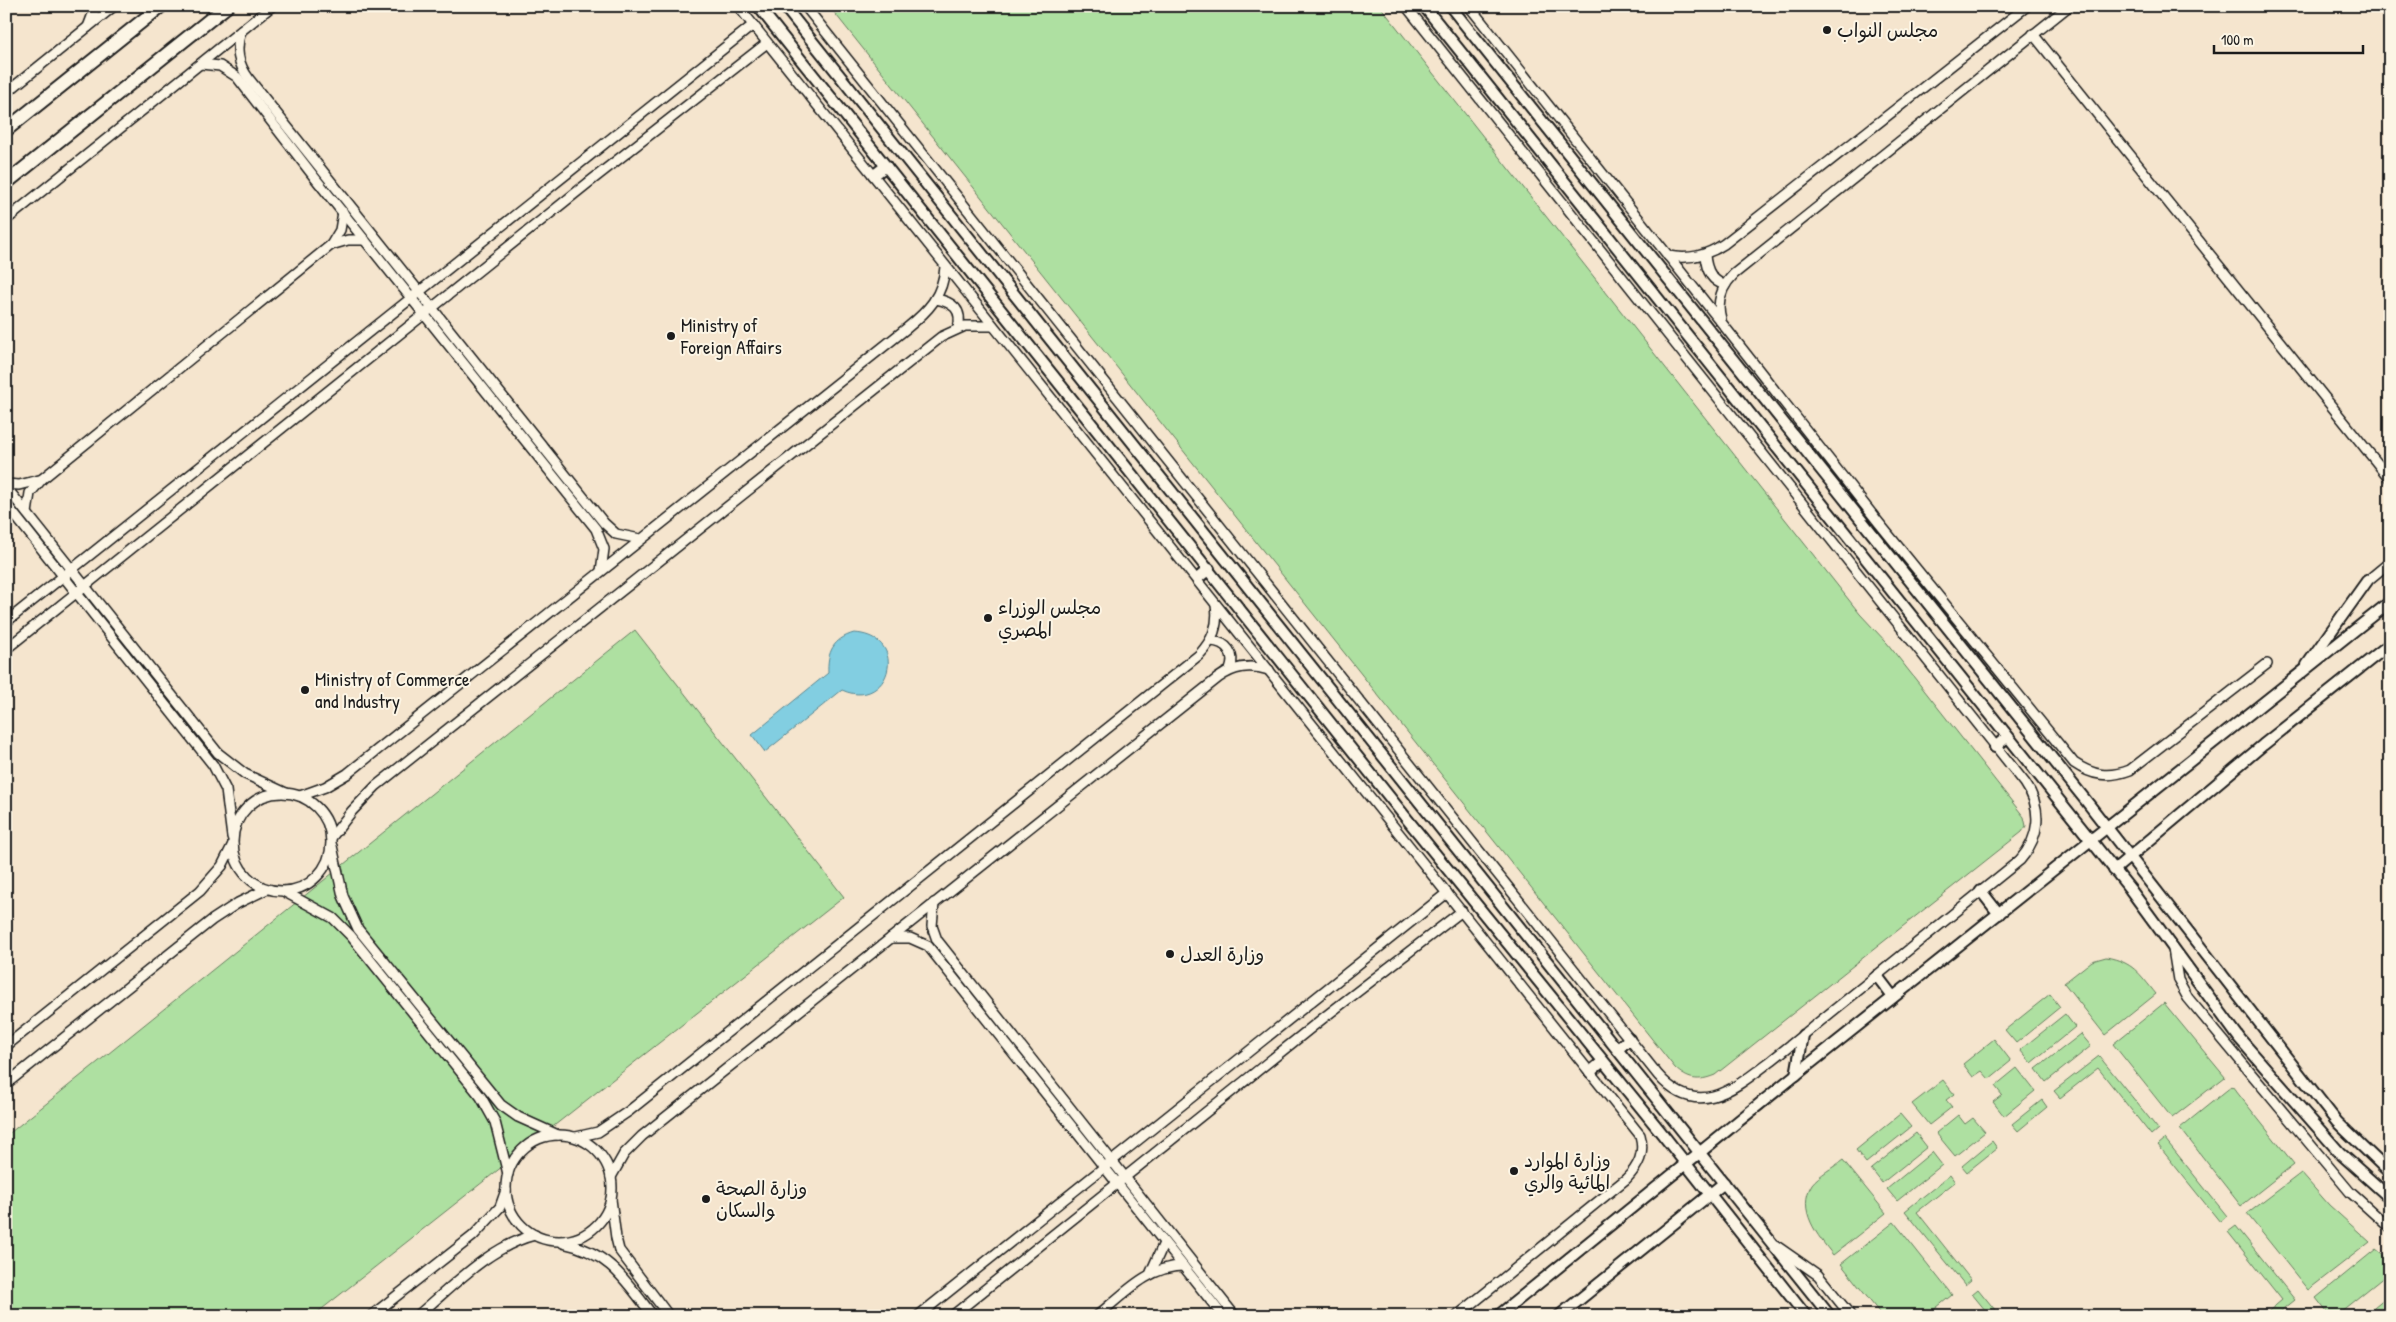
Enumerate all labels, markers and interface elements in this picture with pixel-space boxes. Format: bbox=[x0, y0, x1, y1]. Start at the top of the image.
place label: مجلس النواب bbox=[1837, 17, 1938, 43]
scale bar bbox=[2214, 22, 2362, 54]
marker: مجلس النواب bbox=[1821, 24, 1833, 36]
text: 100 m bbox=[2221, 29, 2254, 50]
place label: Ministry of Foreign Affairs bbox=[680, 312, 782, 360]
marker: Ministry of Foreign Affairs bbox=[665, 330, 677, 342]
place label: مجلس الوزراء المصري bbox=[998, 594, 1101, 644]
marker: مجلس الوزراء المصري bbox=[982, 612, 994, 624]
place label: Ministry of Commerce and Industry bbox=[315, 666, 470, 714]
marker: Ministry of Commerce and Industry bbox=[299, 684, 311, 696]
place label: وزارة العدل bbox=[1180, 941, 1264, 967]
marker: وزارة العدل bbox=[1164, 948, 1176, 960]
place label: وزارة الموارد المائية والري bbox=[1524, 1147, 1611, 1197]
marker: وزارة الموارد المائية والري bbox=[1508, 1165, 1520, 1177]
place label: وزارة الصحة والسكان bbox=[716, 1175, 807, 1223]
marker: وزارة الصحة والسكان bbox=[700, 1193, 712, 1205]

